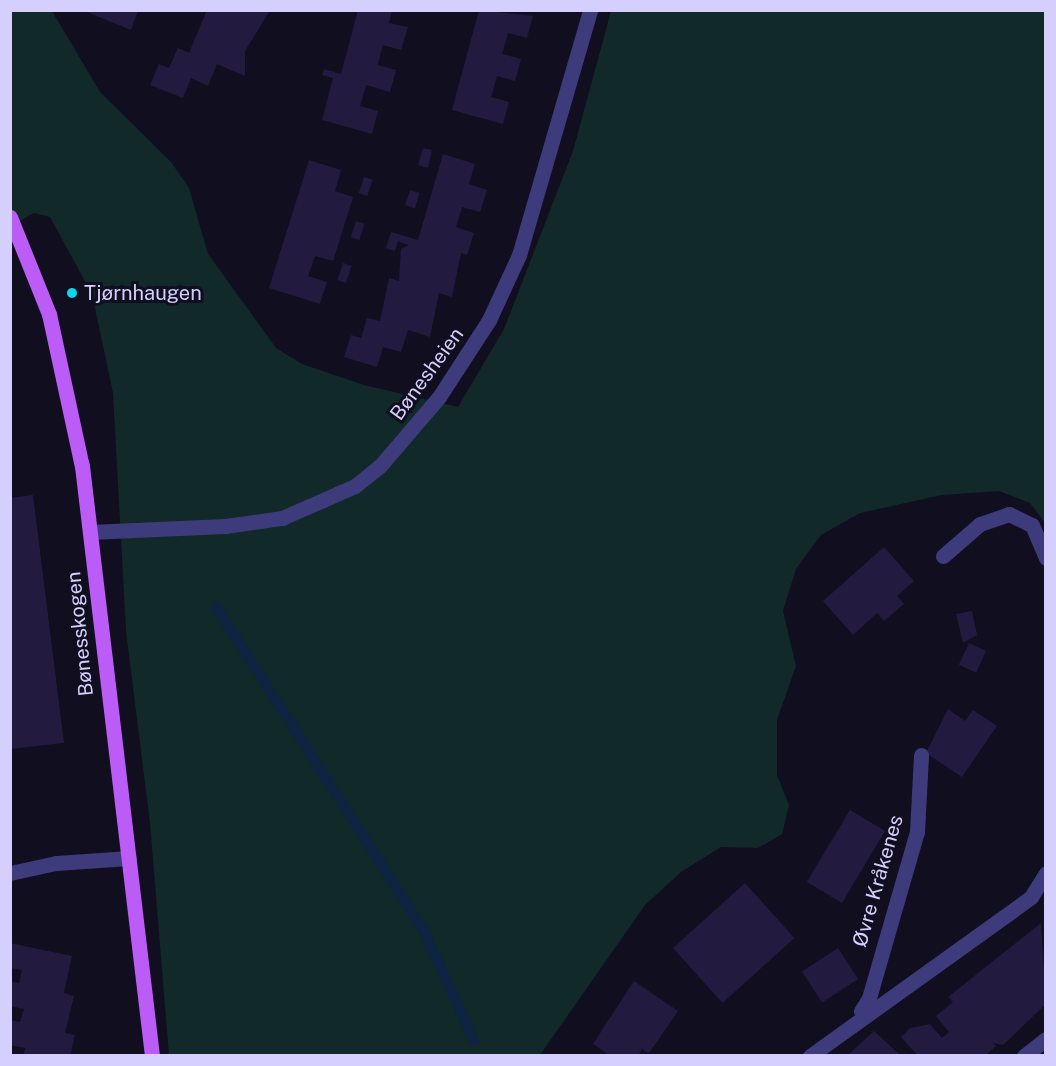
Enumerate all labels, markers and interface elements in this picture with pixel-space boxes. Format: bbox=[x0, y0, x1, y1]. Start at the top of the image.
place label: Tjørnhaugen bbox=[84, 281, 202, 305]
marker: Tjørnhaugen bbox=[65, 286, 79, 300]
street label: Bønesheien bbox=[385, 323, 469, 425]
street label: Bønesskogen bbox=[62, 570, 98, 698]
street label: Øvre Kråkenes bbox=[848, 812, 908, 950]

